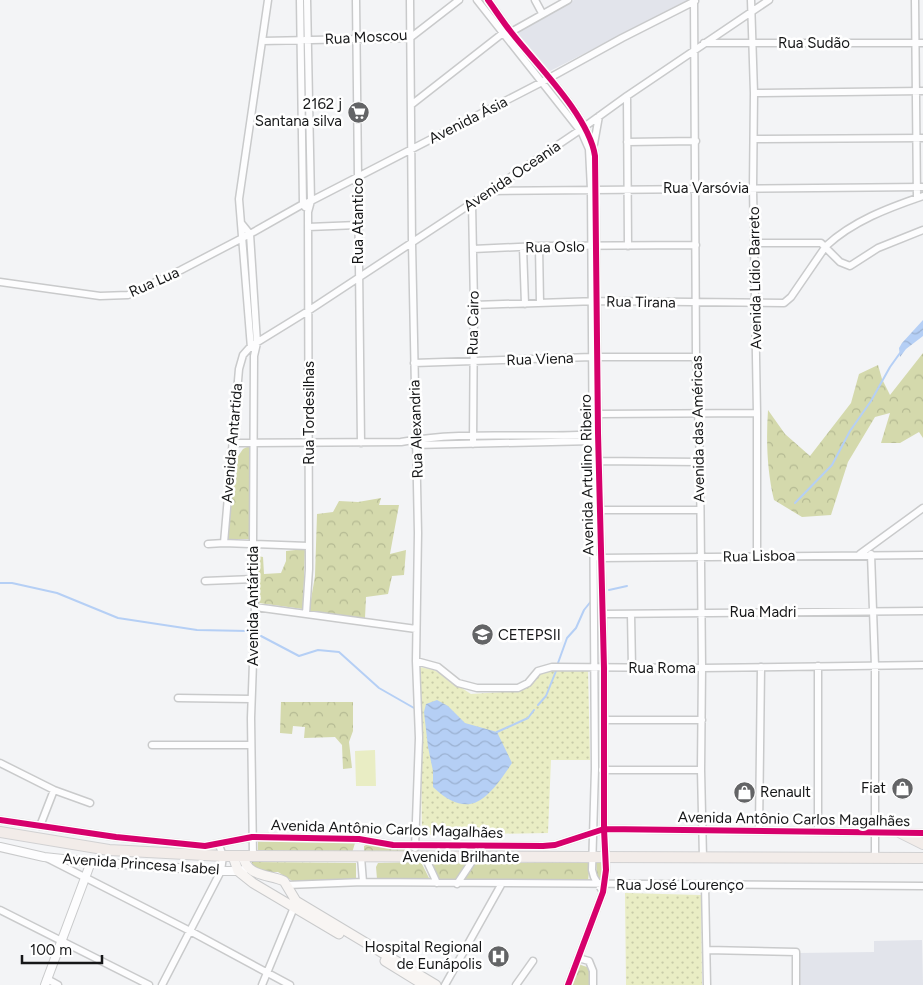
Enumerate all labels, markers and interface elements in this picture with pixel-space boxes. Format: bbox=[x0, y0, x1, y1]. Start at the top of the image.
street label: Rua Moscou bbox=[324, 26, 408, 48]
street label: Rua Sudão bbox=[778, 34, 850, 52]
street label: Avenida Ásia bbox=[426, 92, 510, 148]
place label: 2162 j Santana silva bbox=[255, 95, 342, 130]
supermarket icon: 2162 j Santana silva bbox=[346, 101, 370, 125]
street label: Avenida Oceania bbox=[460, 137, 564, 215]
street label: Rua Atantico bbox=[349, 177, 367, 264]
street label: Rua Varsóvia bbox=[663, 179, 749, 197]
street label: Avenida Lídio Barreto bbox=[745, 206, 765, 350]
street label: Rua Oslo bbox=[525, 237, 585, 257]
street label: Rua Lua bbox=[126, 263, 182, 301]
street label: Rua Cairo bbox=[463, 290, 483, 356]
street label: Rua Tirana bbox=[606, 292, 676, 312]
street label: Rua Viena bbox=[506, 349, 574, 369]
street label: Avenida das Américas bbox=[688, 355, 708, 503]
street label: Rua Tordesilhas bbox=[300, 361, 318, 465]
street label: Rua Alexandria bbox=[405, 379, 427, 479]
street label: Avenida Antartida bbox=[218, 382, 246, 504]
street label: Avenida Artulino Ribeiro bbox=[577, 394, 597, 556]
street label: Avenida Antártida bbox=[244, 546, 262, 666]
street label: Rua Lisboa bbox=[723, 546, 795, 566]
street label: Rua Madri bbox=[730, 603, 796, 621]
school or university icon: CETEPSII bbox=[470, 623, 494, 647]
place label: CETEPSII bbox=[498, 626, 561, 644]
street label: Rua Roma bbox=[628, 659, 696, 677]
shop icon: Fiat bbox=[890, 776, 914, 800]
place label: Fiat bbox=[861, 779, 886, 797]
shop icon: Renault bbox=[732, 780, 756, 804]
place label: Renault bbox=[760, 783, 811, 801]
street label: Avenida Antônio Carlos Magalhães bbox=[678, 808, 910, 830]
street label: Avenida Antônio Carlos Magalhães bbox=[271, 816, 503, 842]
street label: Avenida Brilhante bbox=[402, 848, 520, 866]
street label: Avenida Princesa Isabel bbox=[62, 850, 220, 878]
street label: Rua José Lourenço bbox=[616, 876, 744, 894]
scale bar bbox=[22, 932, 102, 964]
place label: Hospital Regional de Eunápolis bbox=[365, 938, 482, 973]
text: 100 m bbox=[30, 941, 72, 959]
hospital icon: Hospital Regional de Eunápolis bbox=[486, 944, 510, 968]

